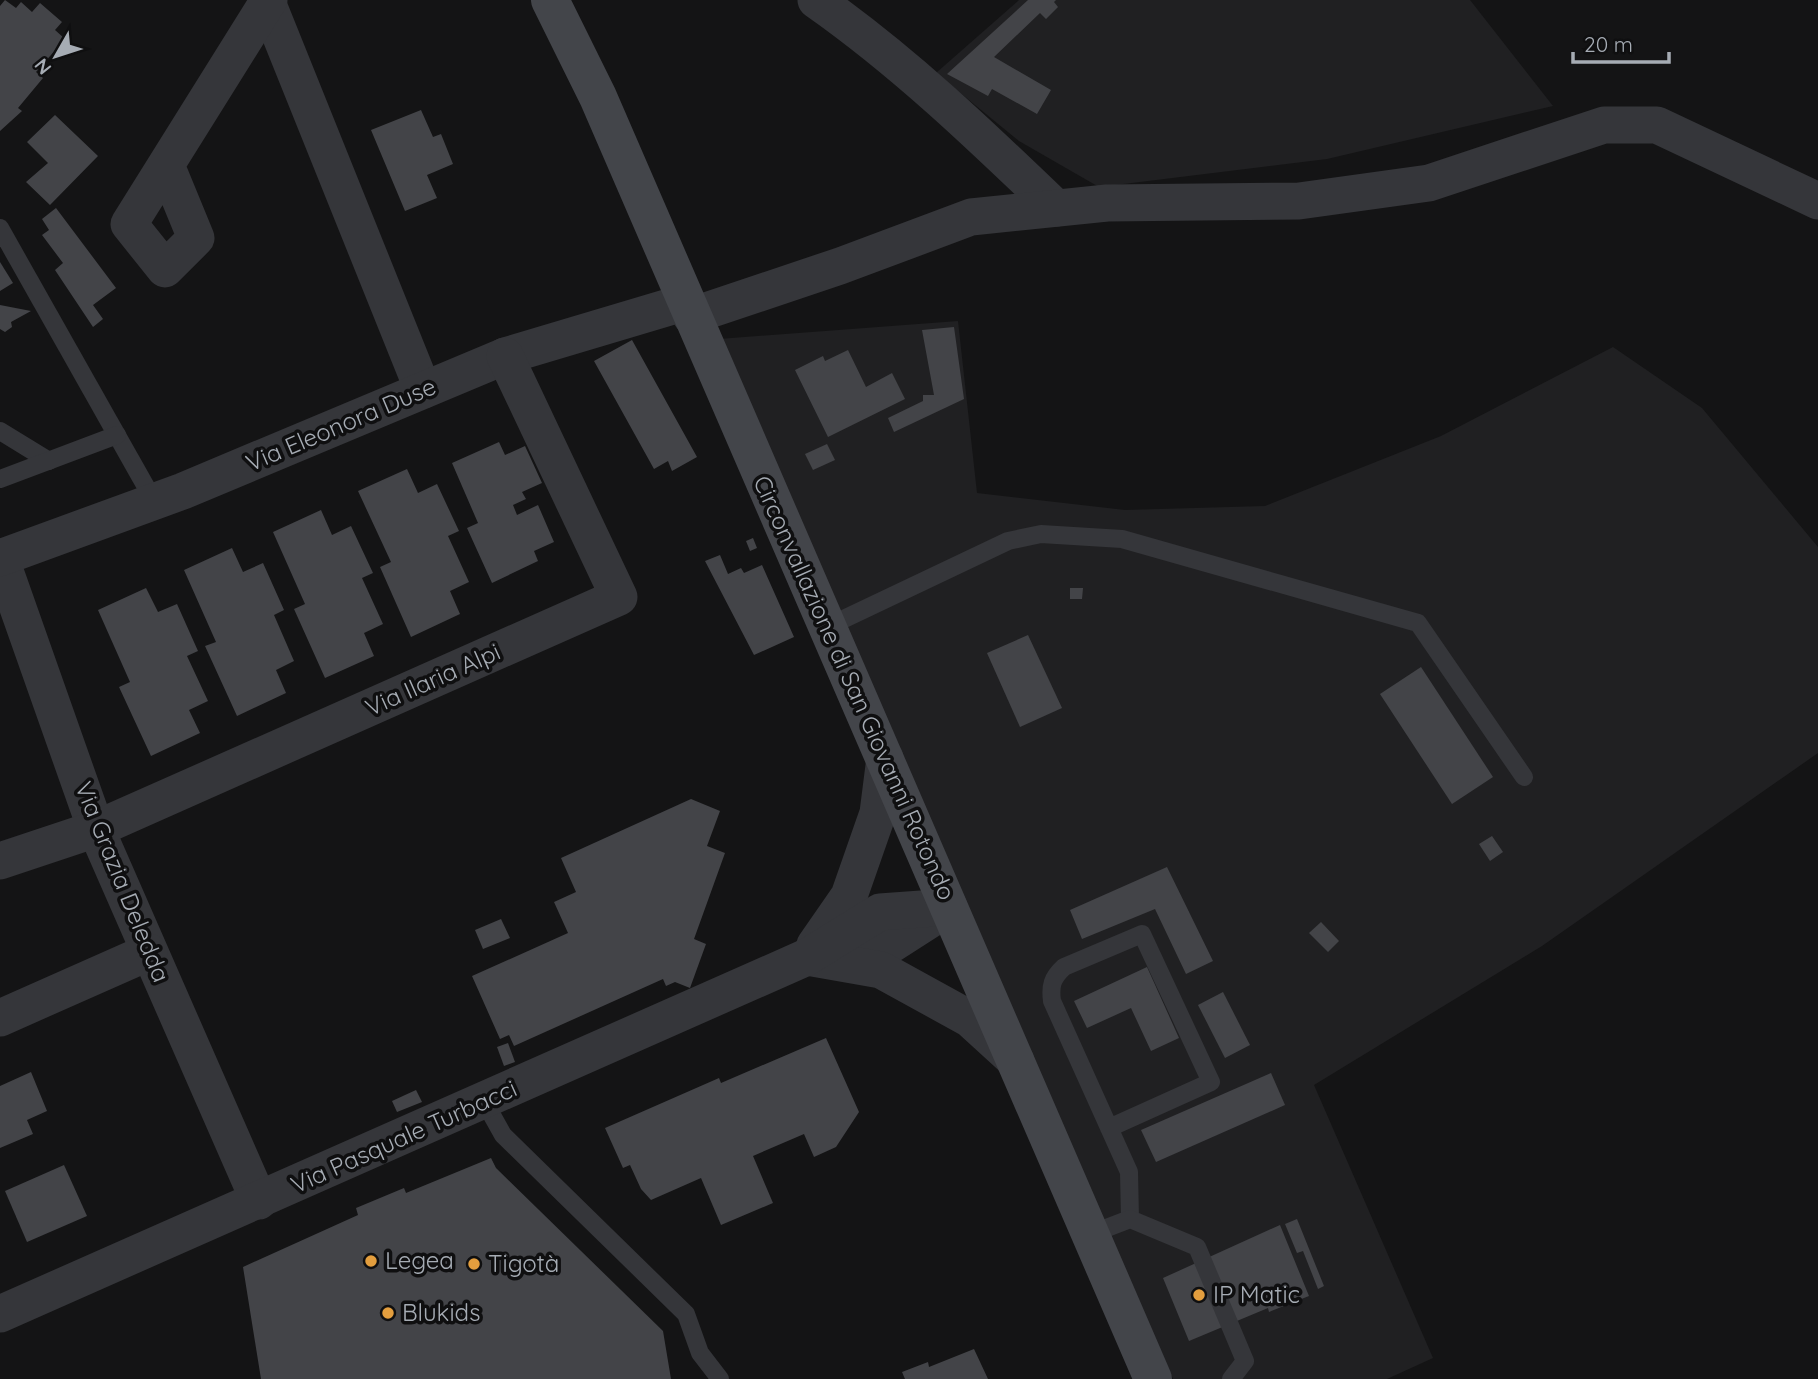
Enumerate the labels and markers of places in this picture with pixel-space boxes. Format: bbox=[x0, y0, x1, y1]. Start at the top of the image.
place label: Legea bbox=[385, 1245, 454, 1275]
place label: Tigotà bbox=[488, 1248, 559, 1278]
marker: Legea bbox=[363, 1253, 379, 1269]
marker: Tigotà bbox=[466, 1256, 482, 1272]
place label: IP Matic bbox=[1213, 1279, 1300, 1309]
marker: IP Matic bbox=[1191, 1287, 1207, 1303]
place label: Blukids bbox=[402, 1297, 480, 1327]
marker: Blukids bbox=[380, 1305, 396, 1321]

